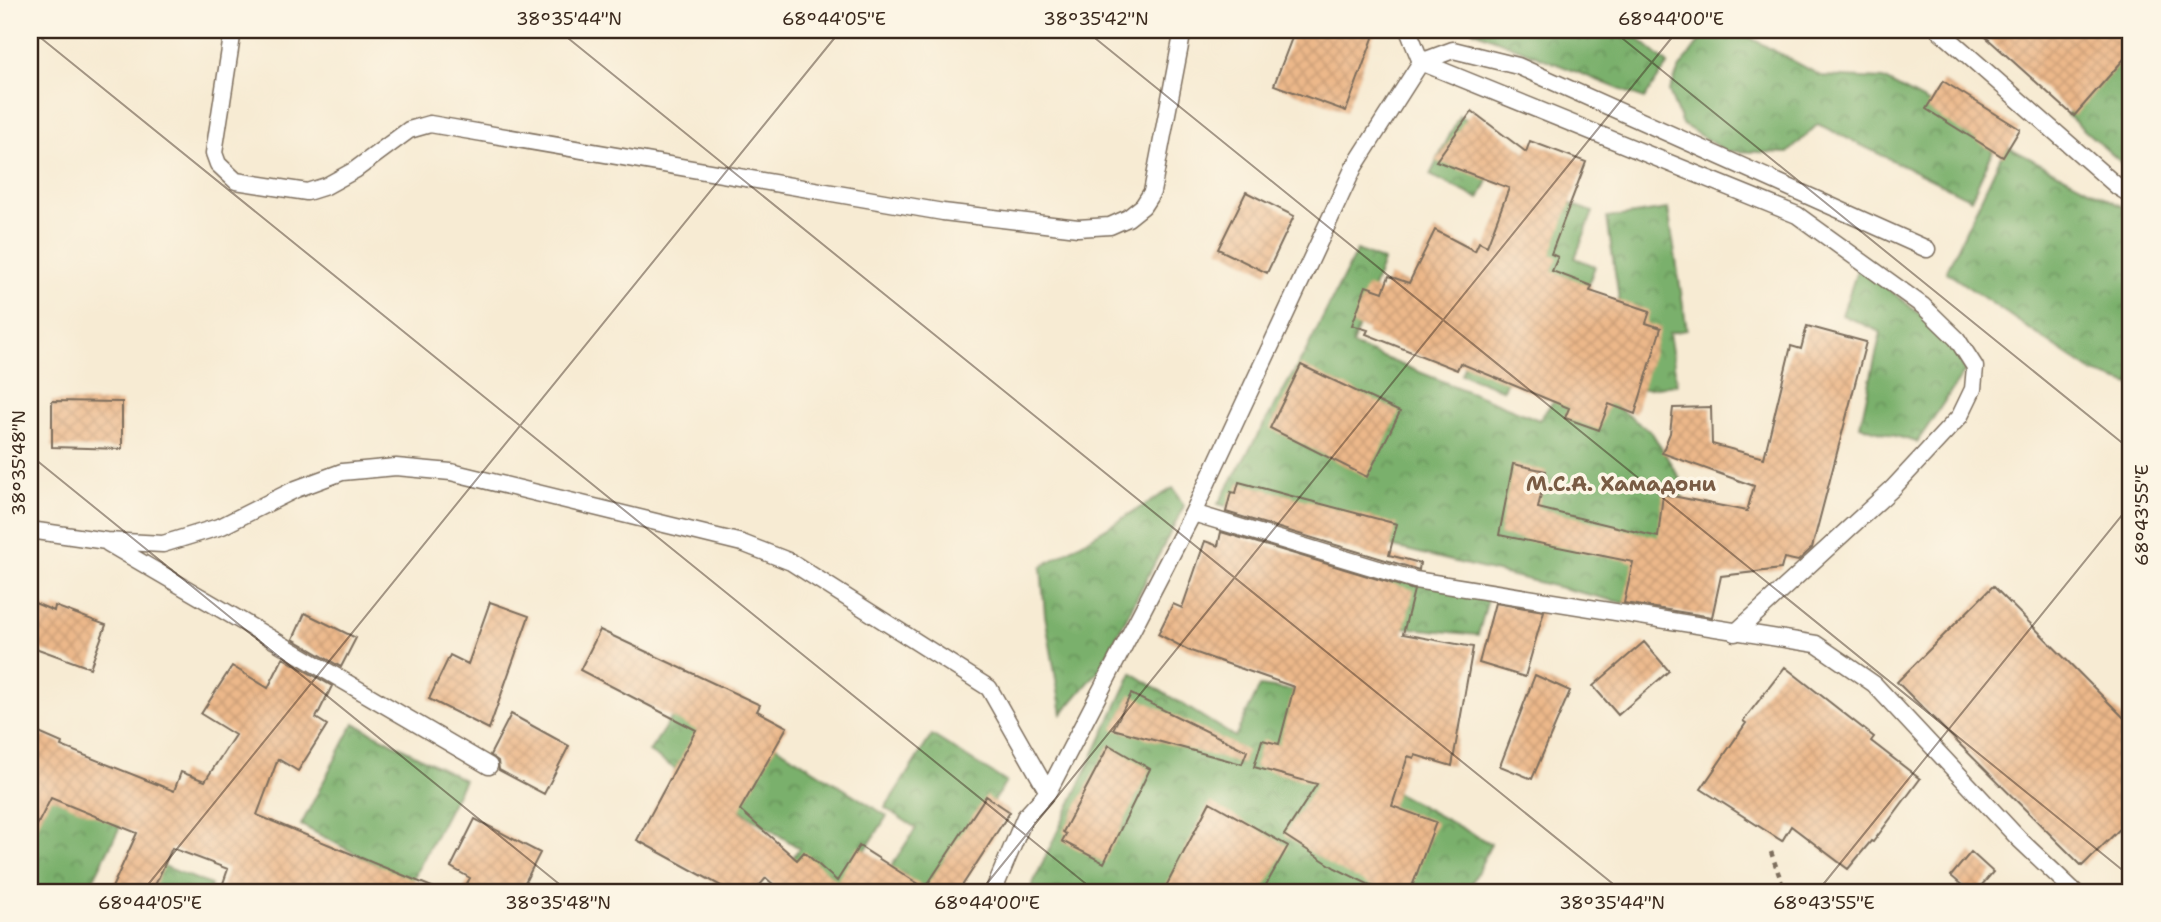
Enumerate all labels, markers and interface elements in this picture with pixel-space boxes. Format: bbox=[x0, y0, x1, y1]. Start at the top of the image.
text: 38°35'44"N bbox=[516, 7, 622, 31]
text: 68°44'05"E bbox=[782, 7, 886, 31]
text: 38°35'42"N bbox=[1043, 7, 1149, 31]
text: 68°44'00"E bbox=[1618, 7, 1724, 31]
text: 38°35'48"N bbox=[7, 410, 31, 516]
text: 68°43'55"E bbox=[2130, 464, 2154, 566]
district label: М.С.А. Хамадони bbox=[1526, 470, 1717, 498]
text: 68°44'05"E bbox=[98, 891, 202, 915]
text: 38°35'48"N bbox=[505, 891, 611, 915]
text: 68°44'00"E bbox=[934, 891, 1040, 915]
text: 38°35'44"N bbox=[1559, 891, 1665, 915]
text: 68°43'55"E bbox=[1773, 891, 1875, 915]

